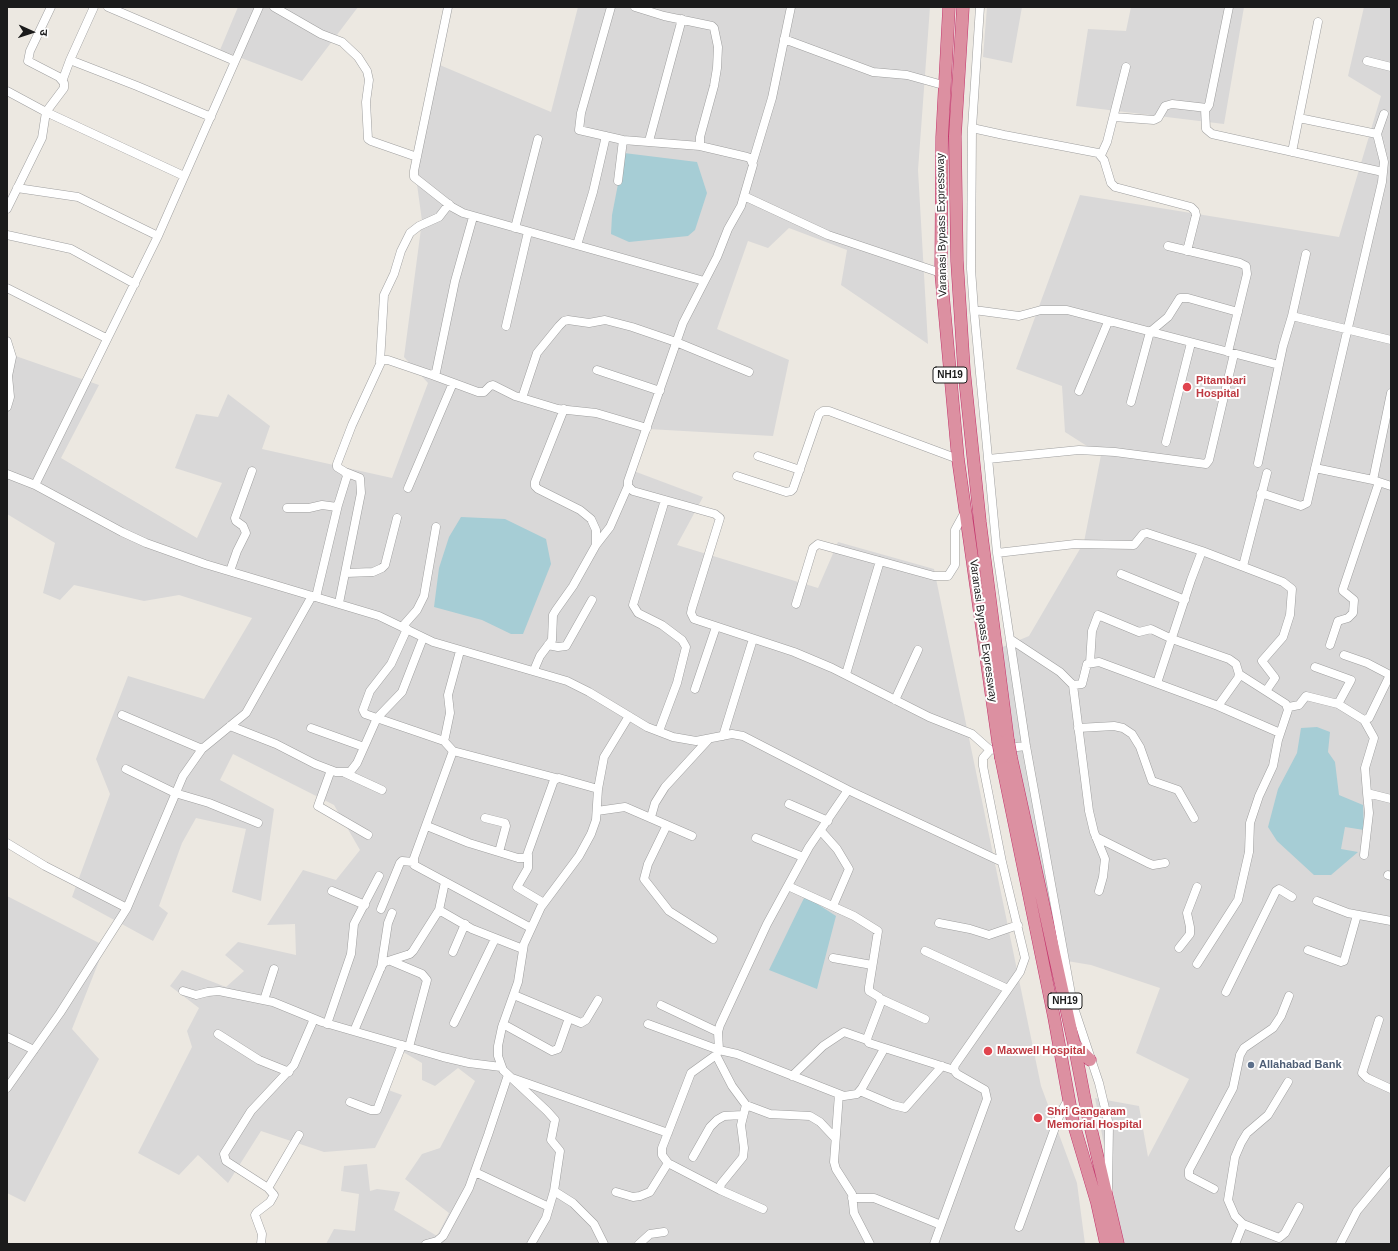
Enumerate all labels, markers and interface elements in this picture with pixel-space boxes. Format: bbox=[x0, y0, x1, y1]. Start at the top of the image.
north arrow bbox=[12, 12, 52, 52]
text: उ bbox=[38, 29, 50, 36]
street label: Varanasi Bypass Expressway bbox=[934, 153, 950, 297]
road number: NH19 bbox=[933, 367, 967, 383]
place label: Pitambari Hospital bbox=[1196, 374, 1246, 400]
marker: Pitambari Hospital bbox=[1181, 381, 1193, 393]
street label: Varanasi Bypass Expressway bbox=[966, 559, 1000, 703]
road number: NH19 bbox=[1048, 993, 1082, 1009]
place label: Maxwell Hospital bbox=[997, 1044, 1086, 1058]
marker: Maxwell Hospital bbox=[982, 1045, 994, 1057]
place label: Allahabad Bank bbox=[1259, 1058, 1342, 1072]
marker: Allahabad Bank bbox=[1246, 1060, 1256, 1070]
place label: Shri Gangaram Memorial Hospital bbox=[1047, 1105, 1142, 1131]
marker: Shri Gangaram Memorial Hospital bbox=[1032, 1112, 1044, 1124]

